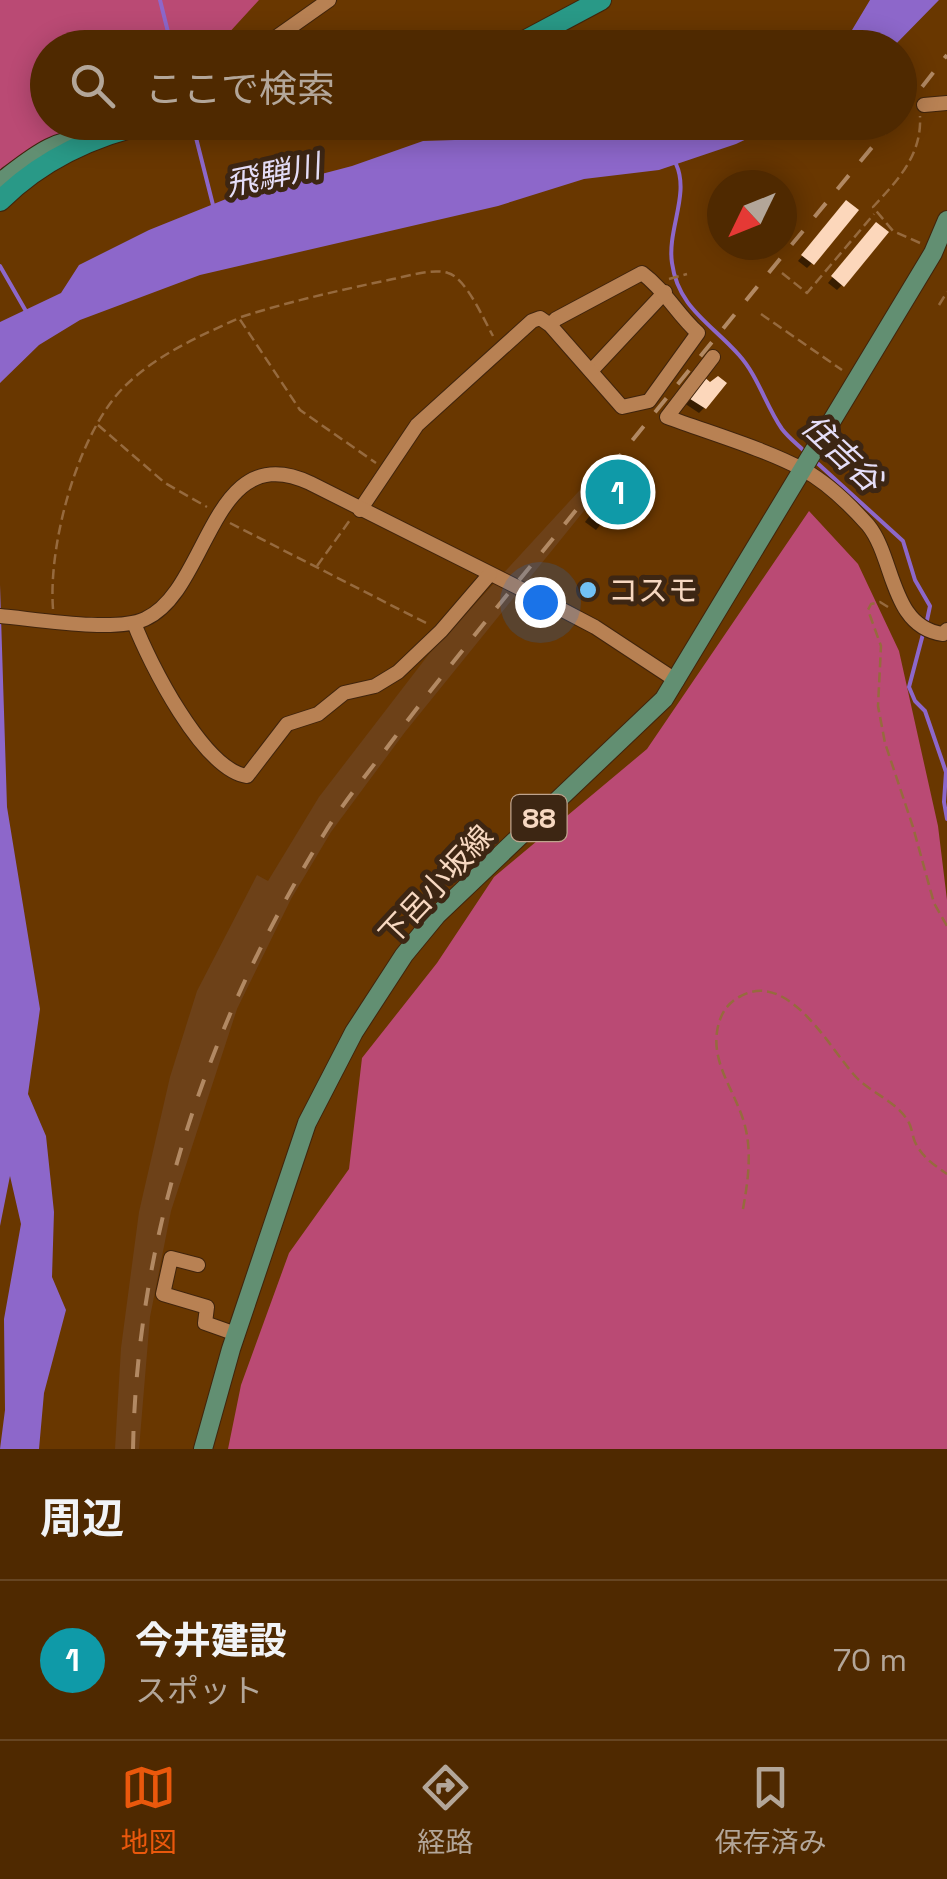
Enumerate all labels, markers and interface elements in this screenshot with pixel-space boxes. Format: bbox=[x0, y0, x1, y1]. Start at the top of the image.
search box bbox=[30, 30, 917, 140]
icon: search bbox=[65, 58, 120, 113]
text: ここで検索 bbox=[145, 65, 335, 113]
water label: 飛騨川 bbox=[222, 145, 327, 205]
north arrow bbox=[707, 170, 797, 260]
water label: 住吉谷 bbox=[793, 406, 893, 502]
pin: 1 bbox=[586, 454, 650, 530]
place label: コスモ bbox=[608, 571, 698, 610]
your location bbox=[515, 577, 566, 628]
marker: コスモ bbox=[577, 579, 599, 601]
road number: 88 bbox=[512, 795, 566, 841]
street label: 下呂小坂線 bbox=[371, 817, 501, 953]
text: 周辺 bbox=[40, 1492, 124, 1545]
text: 今井建設 bbox=[135, 1617, 287, 1665]
text: 1 bbox=[65, 1640, 80, 1680]
text: 70 m bbox=[833, 1640, 907, 1680]
text: スポット bbox=[135, 1671, 263, 1711]
tab: 地図 bbox=[120, 1760, 177, 1860]
tab: 経路 bbox=[417, 1760, 474, 1860]
tab: 保存済み bbox=[714, 1760, 827, 1860]

